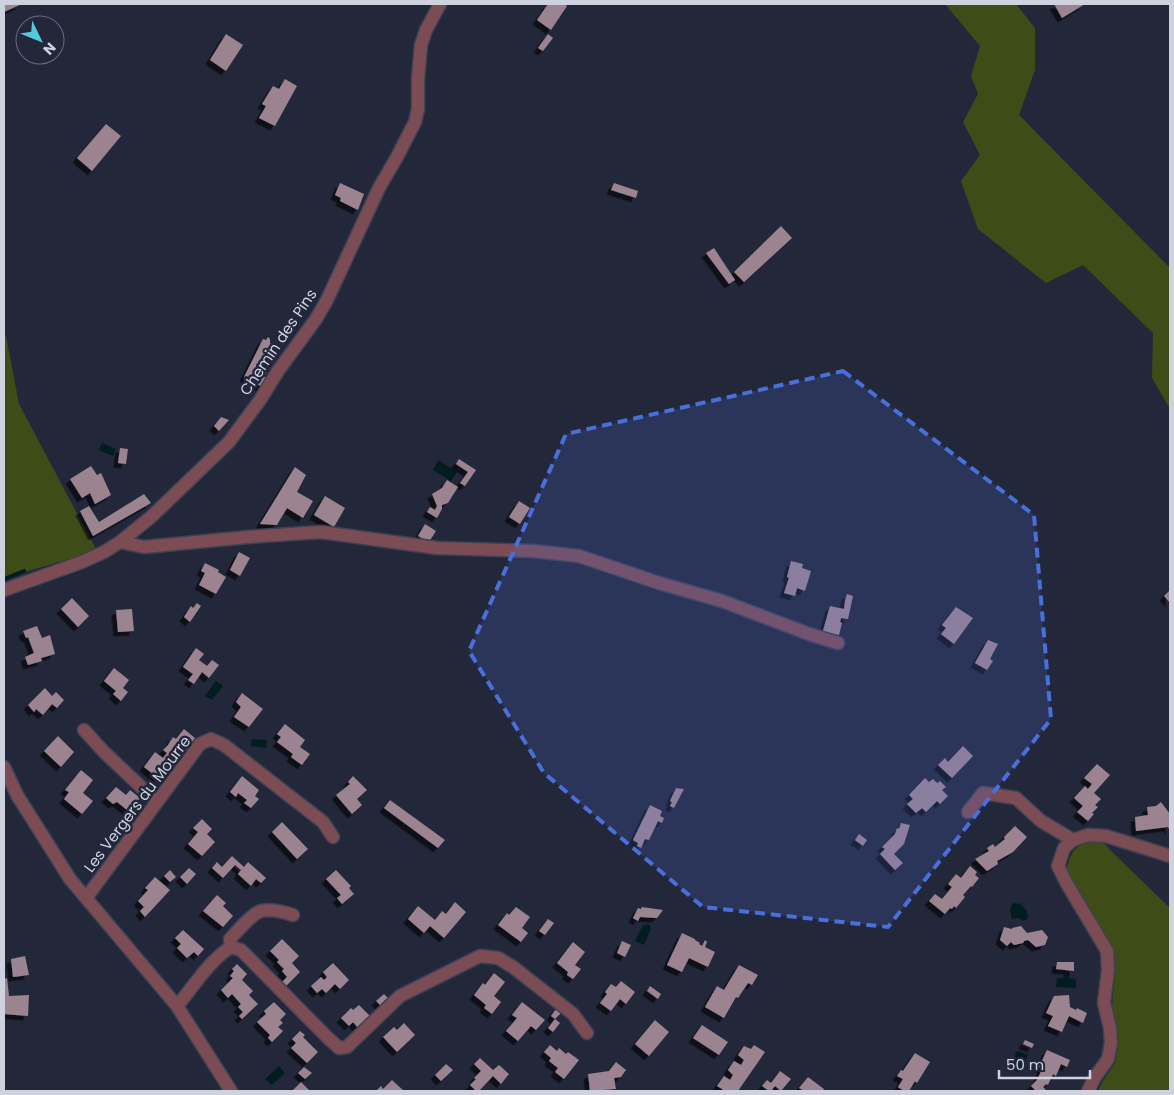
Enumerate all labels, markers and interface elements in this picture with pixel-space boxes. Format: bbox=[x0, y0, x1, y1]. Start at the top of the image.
north arrow bbox=[15, 15, 65, 65]
text: N bbox=[39, 38, 60, 60]
street label: Chemin des Pins bbox=[235, 284, 322, 399]
street label: Les Vergers du Mourre bbox=[79, 731, 195, 877]
scale bar bbox=[999, 1048, 1090, 1080]
text: 50 m bbox=[1006, 1054, 1044, 1075]

